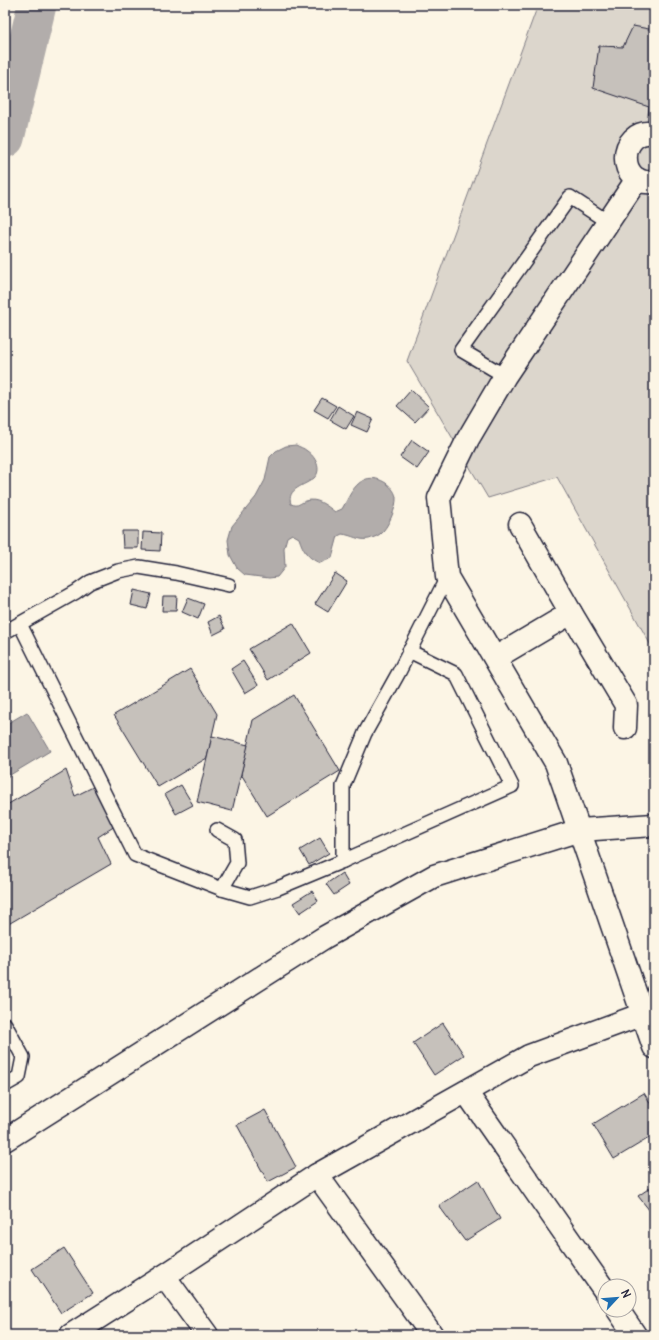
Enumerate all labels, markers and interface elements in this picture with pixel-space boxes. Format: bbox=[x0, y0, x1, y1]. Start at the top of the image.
north arrow bbox=[597, 1278, 637, 1318]
text: N bbox=[618, 1287, 634, 1300]

